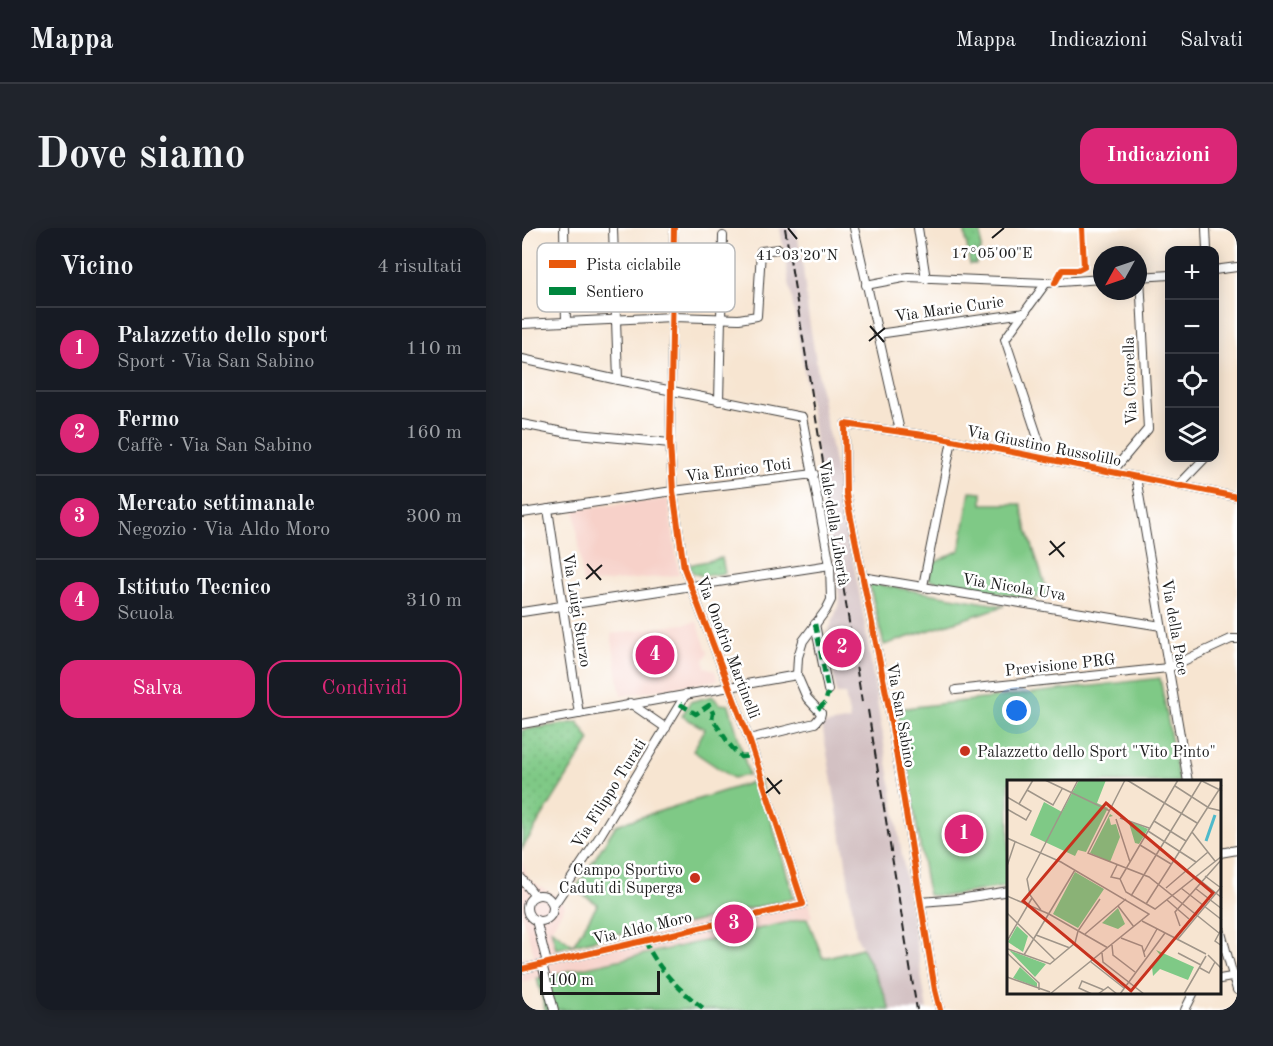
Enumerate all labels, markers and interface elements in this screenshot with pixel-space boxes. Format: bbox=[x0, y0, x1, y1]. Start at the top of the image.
text: Mappa bbox=[30, 27, 114, 55]
text: Mappa bbox=[956, 30, 1016, 51]
text: Indicazioni bbox=[1049, 30, 1147, 51]
text: Salvati bbox=[1180, 30, 1243, 51]
button: Indicazioni bbox=[1080, 128, 1237, 184]
text: Dove siamo bbox=[36, 135, 246, 177]
legend bbox=[537, 243, 735, 312]
north arrow bbox=[1093, 246, 1147, 300]
map controls bbox=[1165, 246, 1219, 462]
button: + bbox=[1165, 246, 1219, 300]
text: 17°05'00"E bbox=[952, 247, 1032, 262]
text: 41°03'20"N bbox=[756, 249, 838, 264]
text: Vicino bbox=[60, 254, 134, 280]
text: 4 risultati bbox=[377, 257, 462, 277]
text: Pista ciclabile bbox=[586, 258, 681, 274]
text: Sentiero bbox=[586, 285, 644, 301]
street label: Via Marie Curie bbox=[894, 294, 1005, 326]
button: − bbox=[1165, 300, 1219, 354]
text: Palazzetto dello sport bbox=[117, 325, 328, 347]
street label: Via Cicorella bbox=[1121, 336, 1141, 426]
text: 1 bbox=[74, 339, 85, 359]
text: 110 m bbox=[406, 339, 462, 359]
text: Sport · Via San Sabino bbox=[117, 352, 314, 372]
button: locate bbox=[1165, 354, 1219, 408]
button: layers bbox=[1165, 408, 1219, 462]
text: Fermo bbox=[117, 409, 179, 431]
text: 2 bbox=[74, 423, 85, 443]
text: 160 m bbox=[406, 423, 462, 443]
street label: Via Giustino Russolillo bbox=[965, 424, 1123, 470]
text: Caffè · Via San Sabino bbox=[117, 436, 312, 456]
street label: Via Enrico Toti bbox=[684, 457, 792, 485]
street label: Viale della Libertà bbox=[815, 459, 851, 588]
text: Mercato settimanale bbox=[117, 493, 315, 515]
text: 3 bbox=[74, 507, 85, 527]
text: 300 m bbox=[406, 507, 462, 527]
text: Negozio · Via Aldo Moro bbox=[117, 520, 330, 540]
street label: Via Luigi Sturzo bbox=[559, 552, 593, 668]
street label: Via Nicola Uva bbox=[961, 572, 1067, 604]
street label: Via Onofrio Martinelli bbox=[693, 574, 762, 721]
text: Istituto Tecnico bbox=[117, 577, 271, 599]
street label: Via della Pace bbox=[1158, 578, 1190, 677]
text: 4 bbox=[74, 591, 85, 611]
text: 310 m bbox=[406, 591, 462, 611]
text: Scuola bbox=[117, 604, 174, 624]
pin: 2 bbox=[822, 626, 862, 670]
pin: 4 bbox=[636, 632, 674, 678]
street label: Previsione PRG bbox=[1004, 652, 1117, 680]
button: Salva bbox=[60, 660, 255, 718]
button: Condividi bbox=[267, 660, 462, 718]
street label: Via San Sabino bbox=[883, 662, 917, 769]
your location bbox=[1002, 696, 1031, 725]
street label: Via Filippo Turati bbox=[570, 737, 650, 852]
marker: Palazzetto dello Sport "Vito Pinto" bbox=[958, 744, 972, 758]
place label: Palazzetto dello Sport "Vito Pinto" bbox=[977, 745, 1216, 761]
inset map bbox=[1007, 780, 1222, 995]
pin: 1 bbox=[944, 812, 984, 856]
place label: Campo Sportivo Caduti di Superga bbox=[559, 863, 683, 897]
marker: Campo Sportivo Caduti di Superga bbox=[688, 871, 702, 885]
pin: 3 bbox=[714, 902, 754, 946]
street label: Via Aldo Moro bbox=[591, 910, 694, 948]
scale bar bbox=[540, 968, 660, 996]
text: 100 m bbox=[549, 973, 594, 989]

